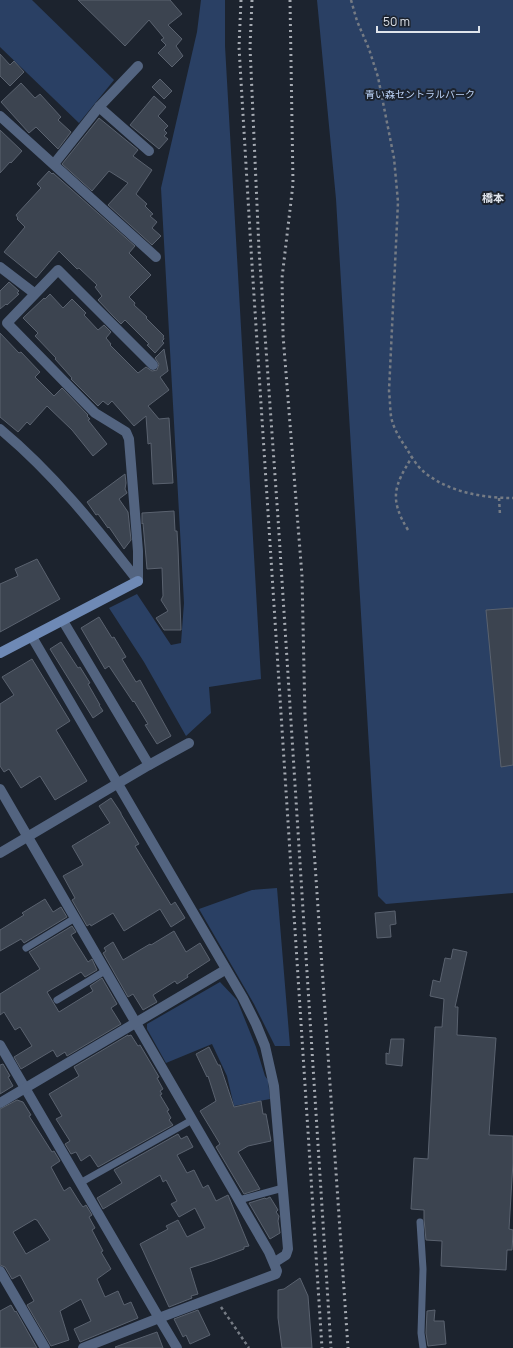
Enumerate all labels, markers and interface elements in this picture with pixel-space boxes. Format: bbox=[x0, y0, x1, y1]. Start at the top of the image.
scale bar bbox=[377, 8, 479, 34]
text: 50 m bbox=[383, 13, 410, 30]
park label: 青い森セントラルパーク bbox=[365, 87, 475, 101]
district label: 橋本 bbox=[482, 190, 504, 205]

